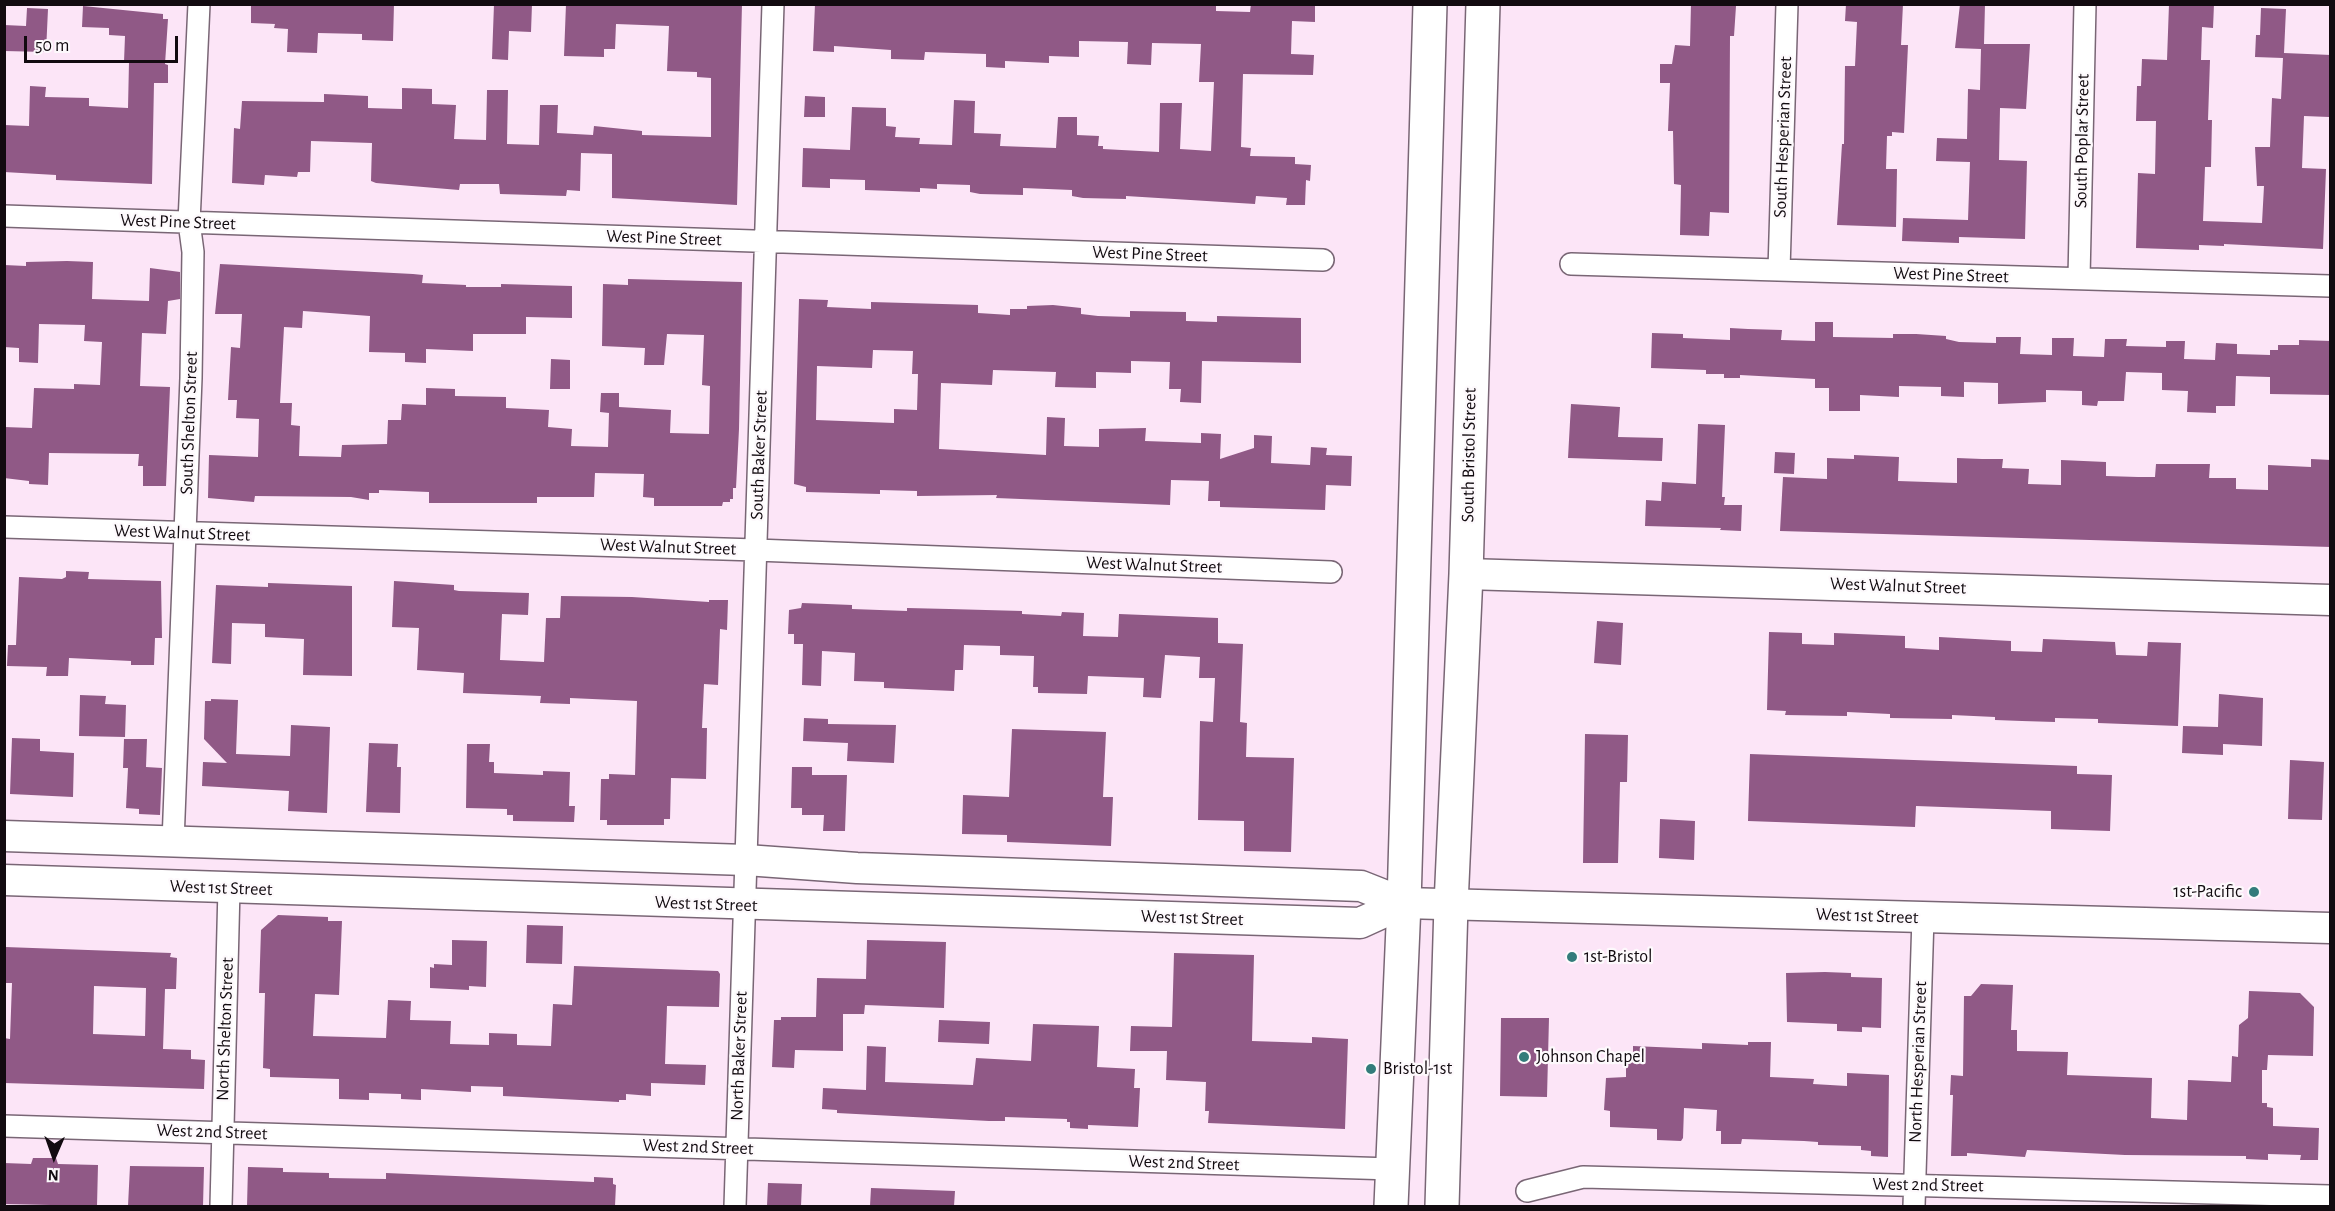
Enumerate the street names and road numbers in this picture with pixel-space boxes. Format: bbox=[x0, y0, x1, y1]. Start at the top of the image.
street label: South Hesperian Street bbox=[1769, 56, 1797, 218]
street label: South Poplar Street bbox=[2070, 74, 2094, 208]
street label: West Pine Street bbox=[120, 209, 236, 235]
street label: West Pine Street bbox=[606, 225, 722, 251]
street label: West Pine Street bbox=[1092, 241, 1208, 267]
street label: West Pine Street bbox=[1893, 262, 2009, 288]
street label: South Shelton Street bbox=[176, 351, 202, 495]
street label: South Bristol Street bbox=[1457, 387, 1481, 523]
street label: South Baker Street bbox=[746, 390, 772, 520]
street label: West Walnut Street bbox=[113, 520, 251, 546]
street label: West Walnut Street bbox=[599, 534, 737, 560]
street label: West Walnut Street bbox=[1085, 552, 1223, 578]
street label: West Walnut Street bbox=[1829, 573, 1967, 599]
street label: West 1st Street bbox=[169, 875, 273, 901]
street label: West 1st Street bbox=[654, 891, 758, 917]
street label: West 1st Street bbox=[1815, 903, 1919, 929]
street label: West 1st Street bbox=[1140, 905, 1244, 931]
street label: North Shelton Street bbox=[212, 957, 238, 1101]
street label: North Hesperian Street bbox=[1904, 981, 1932, 1143]
street label: North Baker Street bbox=[726, 991, 752, 1121]
street label: West 2nd Street bbox=[156, 1119, 268, 1145]
street label: West 2nd Street bbox=[642, 1134, 754, 1160]
street label: West 2nd Street bbox=[1128, 1150, 1240, 1176]
street label: West 2nd Street bbox=[1872, 1173, 1984, 1197]

